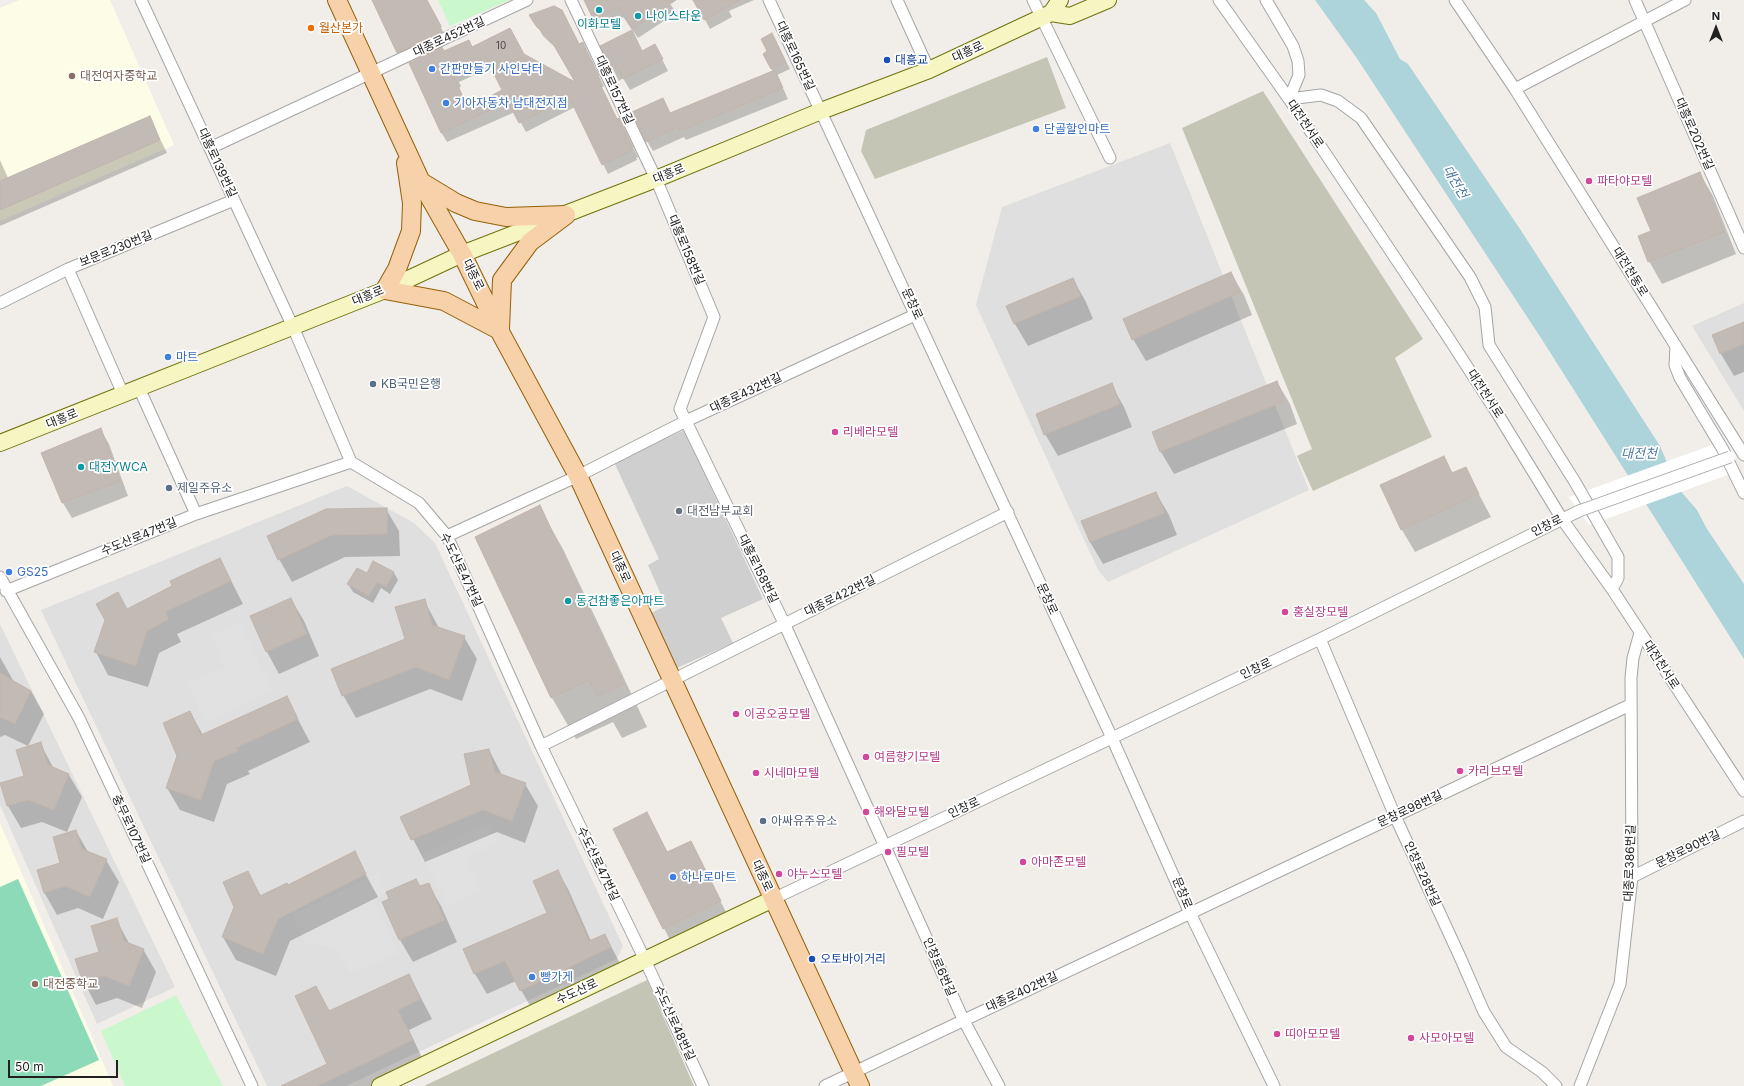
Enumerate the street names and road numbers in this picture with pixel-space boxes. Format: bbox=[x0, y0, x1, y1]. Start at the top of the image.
street label: 대종로452번길 bbox=[411, 14, 487, 60]
street label: 대흥로165번길 bbox=[773, 19, 817, 93]
street label: 대흥로 bbox=[950, 38, 986, 66]
street label: 대흥로157번길 bbox=[592, 53, 636, 127]
street label: 대흥로202번길 bbox=[1672, 96, 1716, 172]
street label: 대전천서로 bbox=[1284, 97, 1326, 151]
street label: 대흥로139번길 bbox=[195, 126, 239, 200]
street label: 대흥로 bbox=[651, 161, 687, 187]
street label: 대흥로158번길 bbox=[665, 213, 707, 287]
street label: 보문로230번길 bbox=[77, 228, 155, 270]
street label: 대전천동로 bbox=[1609, 245, 1651, 299]
street label: 대종로 bbox=[459, 257, 487, 293]
street label: 대흥로 bbox=[350, 283, 386, 309]
street label: 문창로 bbox=[898, 286, 926, 322]
street label: 대전천서로 bbox=[1464, 367, 1506, 421]
street label: 대종로432번길 bbox=[708, 370, 784, 416]
street label: 대흥로 bbox=[44, 406, 80, 432]
street label: 인창로 bbox=[1529, 512, 1565, 540]
street label: 수도산로47번길 bbox=[99, 515, 179, 559]
street label: 수도산로47번길 bbox=[437, 531, 485, 609]
street label: 대흥로158번길 bbox=[735, 532, 781, 606]
street label: 대종로 bbox=[606, 549, 634, 585]
street label: 대종로422번길 bbox=[802, 573, 878, 619]
street label: 문창로 bbox=[1033, 581, 1061, 617]
street label: 대전천서로 bbox=[1640, 638, 1682, 692]
street label: 인창로 bbox=[1238, 655, 1274, 683]
street label: 문창로98번길 bbox=[1375, 788, 1445, 830]
street label: 충무로107번길 bbox=[109, 792, 153, 866]
street label: 인창로 bbox=[946, 794, 982, 822]
street label: 대종로386번길 bbox=[1621, 824, 1639, 902]
street label: 수도산로47번길 bbox=[574, 825, 622, 903]
street label: 문창로90번길 bbox=[1653, 827, 1723, 871]
street label: 인창로28번길 bbox=[1401, 839, 1443, 909]
street label: 대종로 bbox=[748, 858, 776, 894]
street label: 문창로 bbox=[1169, 875, 1195, 911]
street label: 인창로6번길 bbox=[920, 935, 958, 999]
street label: 대종로402번길 bbox=[984, 969, 1060, 1015]
street label: 수도산로 bbox=[554, 976, 600, 1008]
street label: 수도산로48번길 bbox=[650, 983, 698, 1063]

